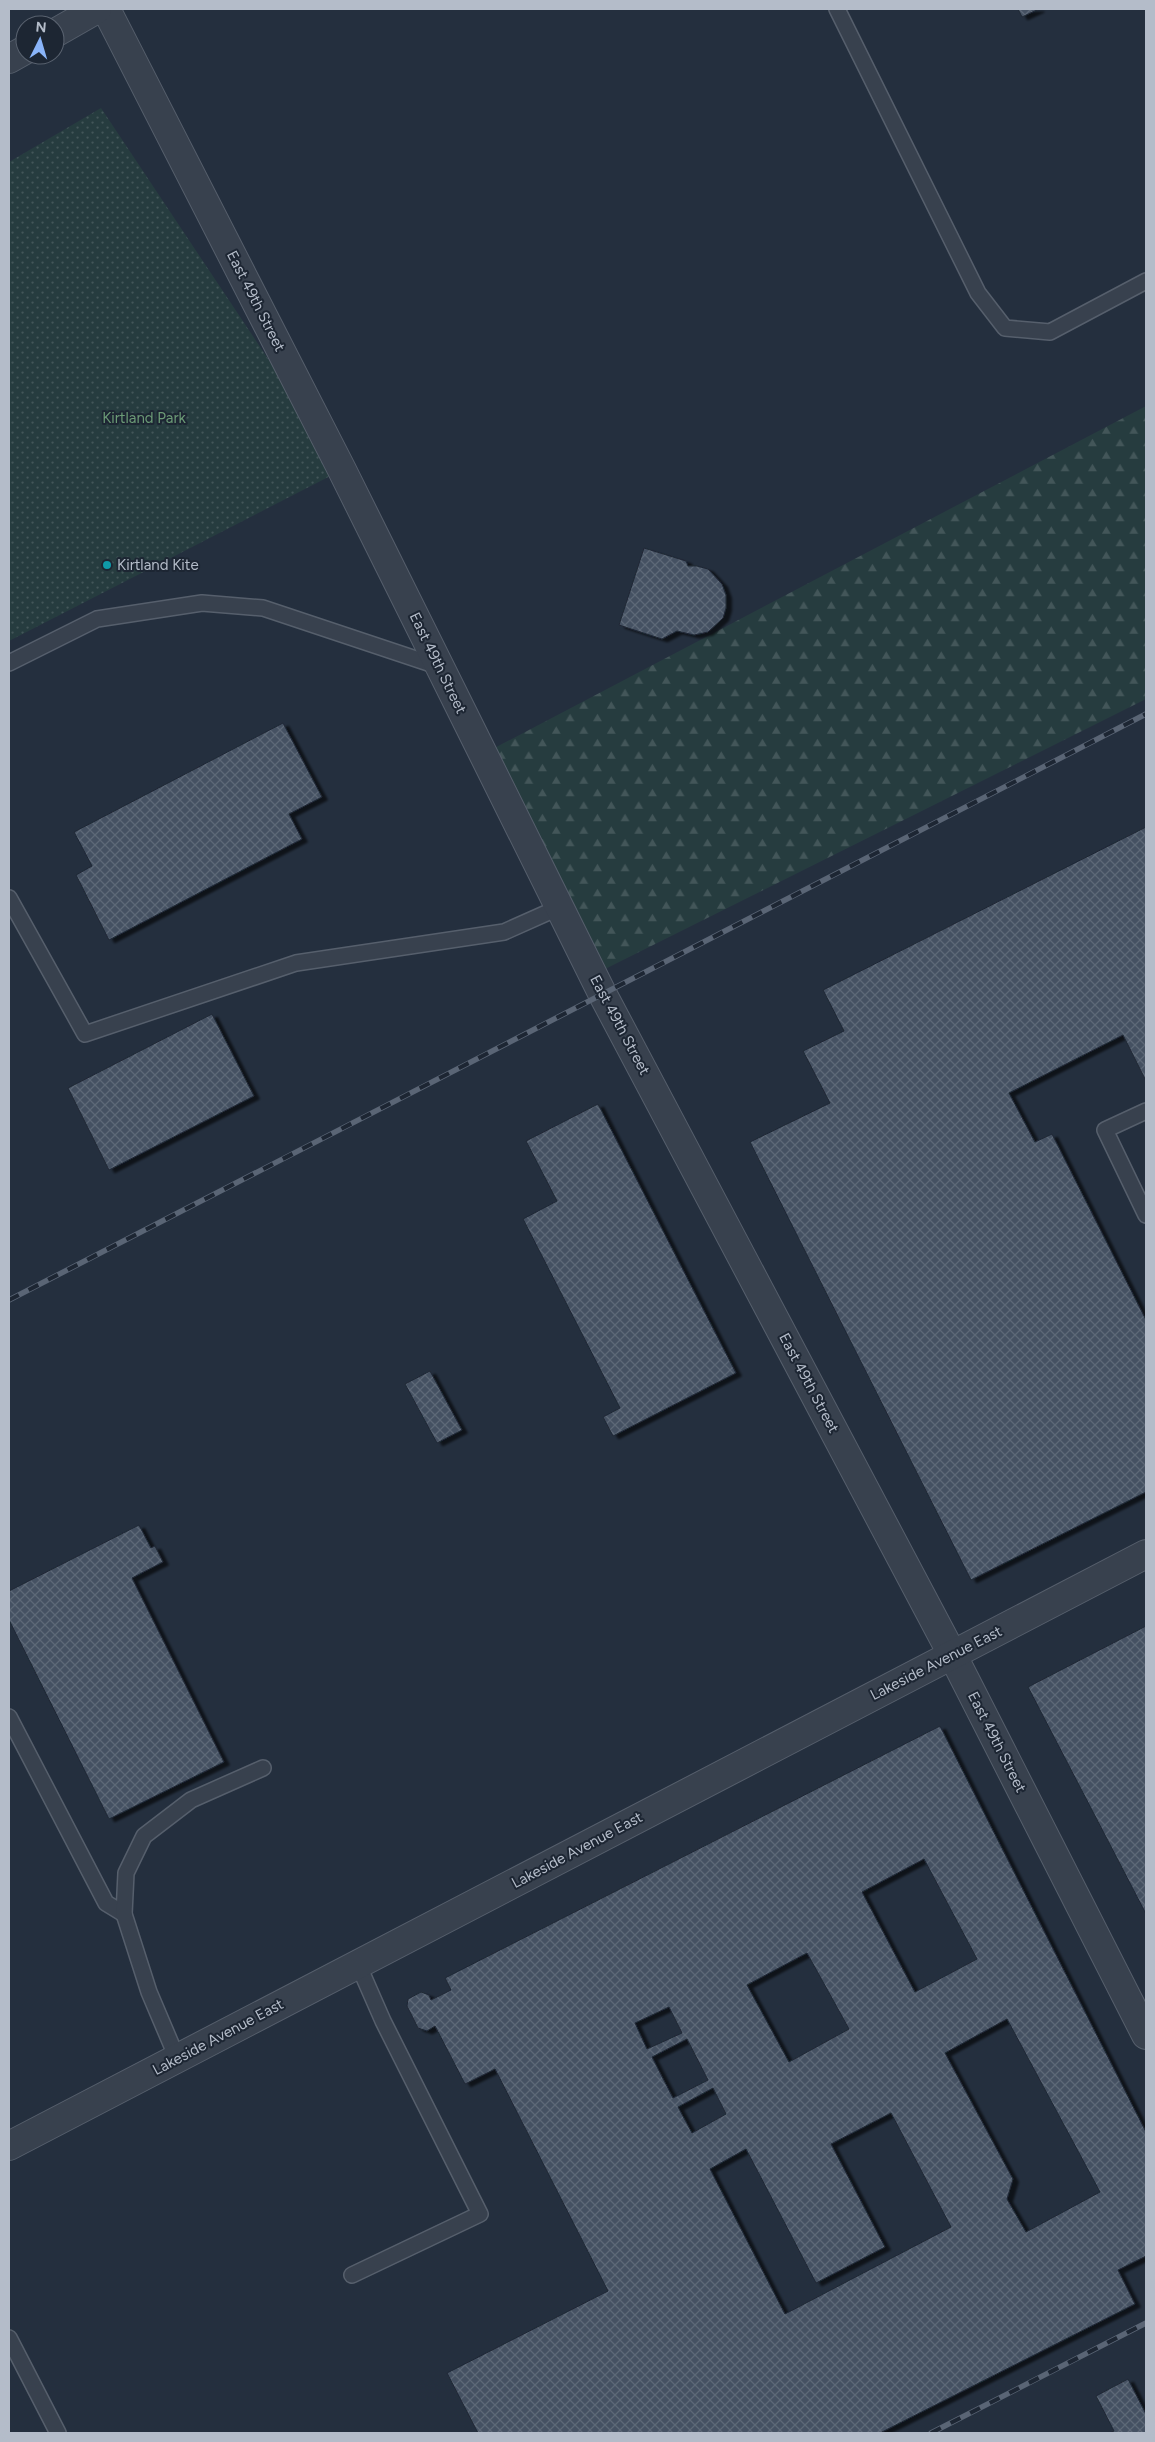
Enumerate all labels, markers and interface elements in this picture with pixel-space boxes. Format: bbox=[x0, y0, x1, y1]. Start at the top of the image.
north arrow bbox=[15, 15, 65, 65]
text: N bbox=[35, 19, 47, 36]
street label: East 49th Street bbox=[223, 248, 289, 355]
park label: Kirtland Park bbox=[102, 409, 187, 427]
place label: Kirtland Kite bbox=[117, 556, 199, 574]
marker: Kirtland Kite bbox=[101, 559, 113, 571]
street label: East 49th Street bbox=[406, 609, 470, 717]
street label: East 49th Street bbox=[586, 972, 654, 1078]
street label: East 49th Street bbox=[775, 1330, 843, 1436]
street label: Lakeside Avenue East bbox=[867, 1622, 1005, 1704]
street label: East 49th Street bbox=[964, 1689, 1030, 1796]
street label: Lakeside Avenue East bbox=[509, 1808, 646, 1892]
street label: Lakeside Avenue East bbox=[150, 1995, 287, 2079]

